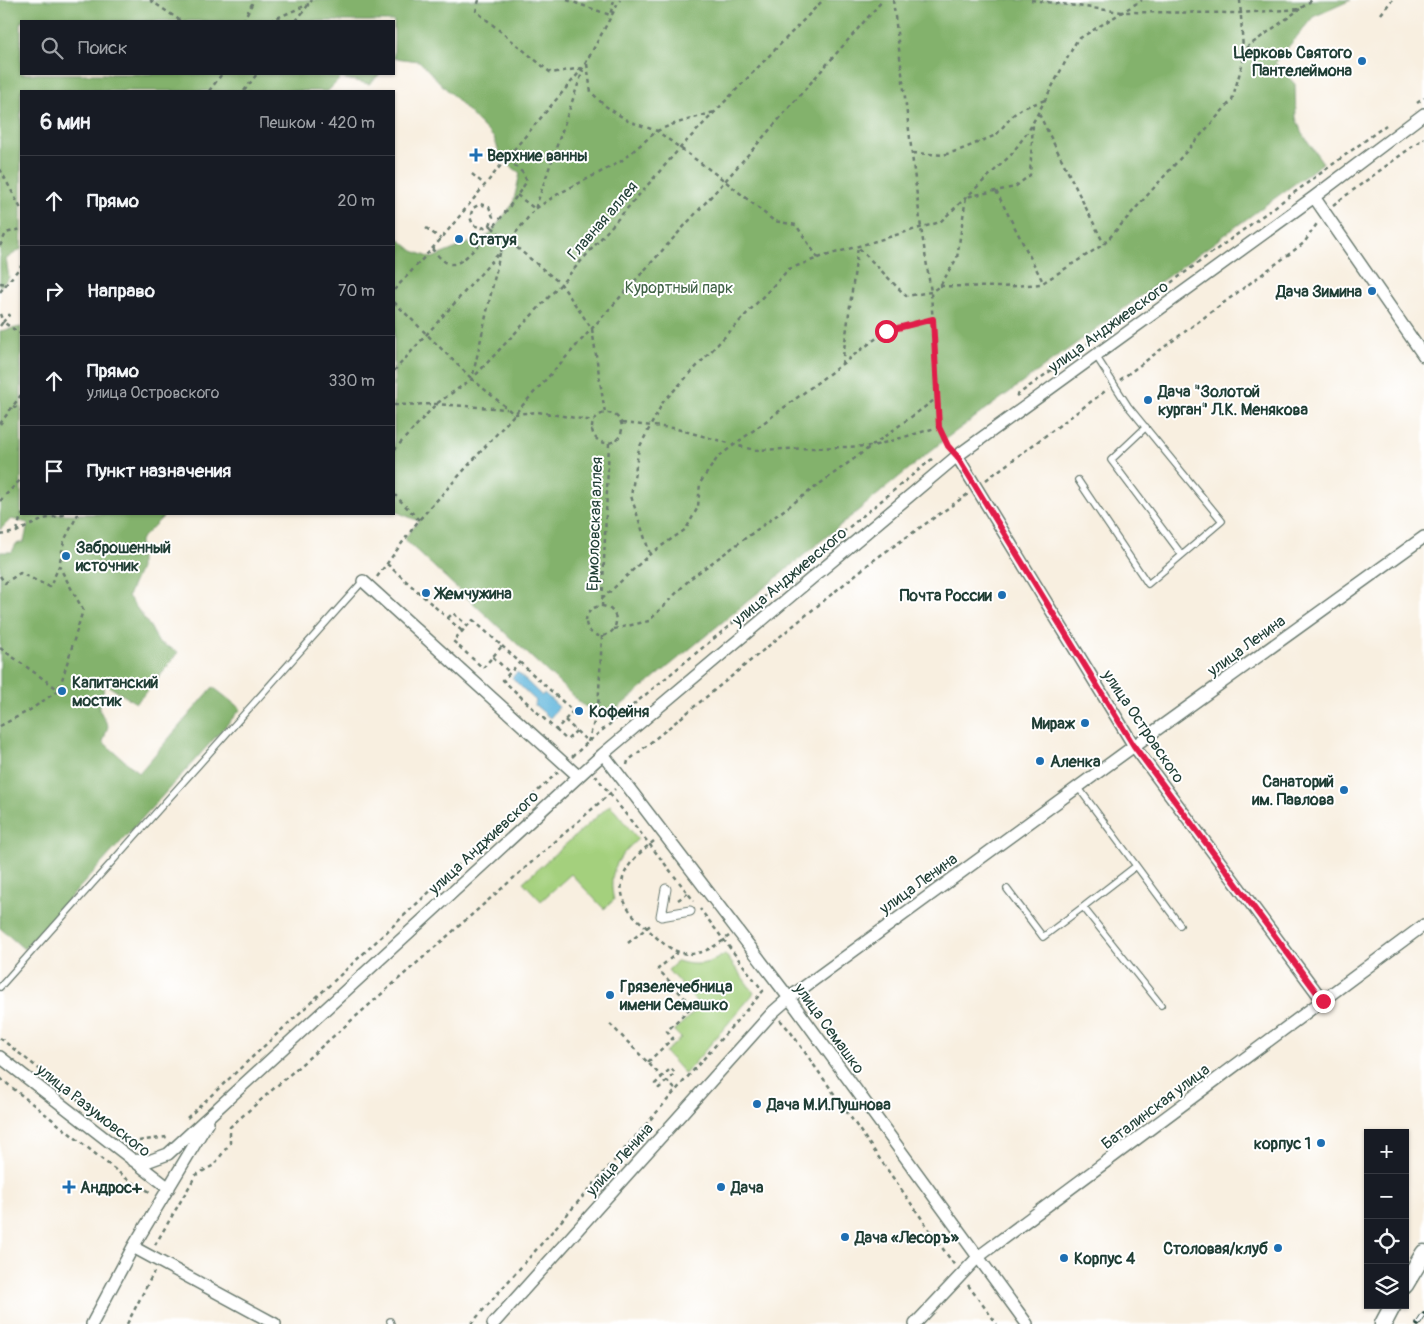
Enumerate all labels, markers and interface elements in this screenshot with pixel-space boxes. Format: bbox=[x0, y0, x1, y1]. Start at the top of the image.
search box bbox=[20, 20, 395, 75]
icon: search bbox=[38, 34, 66, 62]
text: Поиск bbox=[78, 36, 128, 60]
place label: Церковь Святого Пантелеймона bbox=[1234, 43, 1353, 81]
marker: Церковь Святого Пантелеймона bbox=[1356, 55, 1368, 67]
text: 6 мин bbox=[40, 109, 90, 136]
text: Пешком · 420 m bbox=[260, 113, 375, 133]
place label: Верхние ванны bbox=[487, 146, 588, 166]
marker: Верхние ванны bbox=[469, 148, 483, 162]
street label: Главная аллея bbox=[563, 177, 642, 264]
icon: ahead bbox=[40, 187, 68, 215]
text: Прямо bbox=[87, 189, 139, 213]
text: 20 m bbox=[337, 191, 375, 211]
place label: Статуя bbox=[469, 230, 517, 250]
marker: Статуя bbox=[453, 233, 465, 245]
street label: улица Анджиевского bbox=[1044, 276, 1173, 378]
icon: right bbox=[40, 277, 68, 305]
park label: Курортный парк bbox=[625, 278, 733, 298]
text: Направо bbox=[87, 279, 155, 303]
text: 70 m bbox=[338, 281, 375, 301]
place label: Дача Зимина bbox=[1275, 282, 1363, 302]
marker: Дача Зимина bbox=[1366, 285, 1378, 297]
route start bbox=[875, 320, 898, 343]
text: Прямо bbox=[87, 359, 139, 383]
icon: ahead bbox=[40, 367, 68, 395]
text: 330 m bbox=[329, 371, 375, 391]
place label: Дача "Золотой курган" Л.К. Менякова bbox=[1157, 382, 1308, 420]
text: улица Островского bbox=[87, 383, 219, 403]
marker: Дача "Золотой курган" Л.К. Менякова bbox=[1142, 394, 1154, 406]
icon: arrive bbox=[40, 457, 68, 485]
street label: Ермоловская аллея bbox=[583, 457, 607, 592]
text: Пункт назначения bbox=[87, 459, 231, 483]
street label: улица Анджиевского bbox=[728, 523, 851, 631]
place label: Заброшенный источник bbox=[75, 538, 171, 576]
marker: Заброшенный источник bbox=[60, 550, 72, 562]
place label: Жемчужина bbox=[433, 584, 512, 604]
place label: Почта России bbox=[900, 586, 993, 606]
marker: Жемчужина bbox=[420, 587, 432, 599]
marker: Почта России bbox=[996, 589, 1008, 601]
street label: улица Ленина bbox=[1203, 611, 1289, 681]
street label: улица Островского bbox=[1097, 665, 1189, 787]
place label: Капитанский мостик bbox=[72, 673, 159, 711]
marker: Капитанский мостик bbox=[56, 685, 68, 697]
place label: Кофейня bbox=[589, 702, 650, 722]
marker: Кофейня bbox=[573, 705, 585, 717]
place label: Мираж bbox=[1031, 714, 1076, 734]
marker: Мираж bbox=[1079, 717, 1091, 729]
place label: Аленка bbox=[1050, 752, 1101, 772]
marker: Аленка bbox=[1034, 755, 1046, 767]
place label: Санаторий им. Павлова bbox=[1251, 772, 1335, 810]
marker: Санаторий им. Павлова bbox=[1338, 784, 1350, 796]
street label: улица Анджиевского bbox=[424, 786, 543, 900]
street label: улица Ленина bbox=[875, 849, 961, 919]
place label: Грязелечебница имени Семашко bbox=[619, 977, 733, 1015]
street label: улица Семашко bbox=[789, 979, 869, 1078]
marker: Грязелечебница имени Семашко bbox=[604, 989, 616, 1001]
route end bbox=[1312, 990, 1335, 1013]
street label: улица Разумовского bbox=[32, 1059, 155, 1162]
street label: Баталинская улица bbox=[1097, 1059, 1214, 1154]
place label: Дача М.И.Пушнова bbox=[766, 1095, 891, 1115]
marker: Дача М.И.Пушнова bbox=[751, 1098, 763, 1110]
street label: улица Ленина bbox=[581, 1119, 658, 1201]
map controls bbox=[1364, 1129, 1409, 1309]
button: + bbox=[1364, 1129, 1409, 1174]
place label: корпус 1 bbox=[1254, 1134, 1311, 1154]
marker: корпус 1 bbox=[1315, 1137, 1327, 1149]
button: − bbox=[1364, 1174, 1409, 1219]
place label: Андрос+ bbox=[80, 1178, 142, 1198]
place label: Дача bbox=[730, 1178, 764, 1198]
marker: Андрос+ bbox=[62, 1180, 76, 1194]
marker: Дача bbox=[715, 1181, 727, 1193]
button: locate bbox=[1364, 1219, 1409, 1264]
place label: Дача «Лесоръ» bbox=[854, 1228, 960, 1248]
marker: Дача «Лесоръ» bbox=[839, 1231, 851, 1243]
place label: Столовая/клуб bbox=[1163, 1239, 1269, 1259]
marker: Столовая/клуб bbox=[1272, 1242, 1284, 1254]
place label: Корпус 4 bbox=[1074, 1249, 1136, 1269]
marker: Корпус 4 bbox=[1058, 1252, 1070, 1264]
button: layers bbox=[1364, 1264, 1409, 1309]

